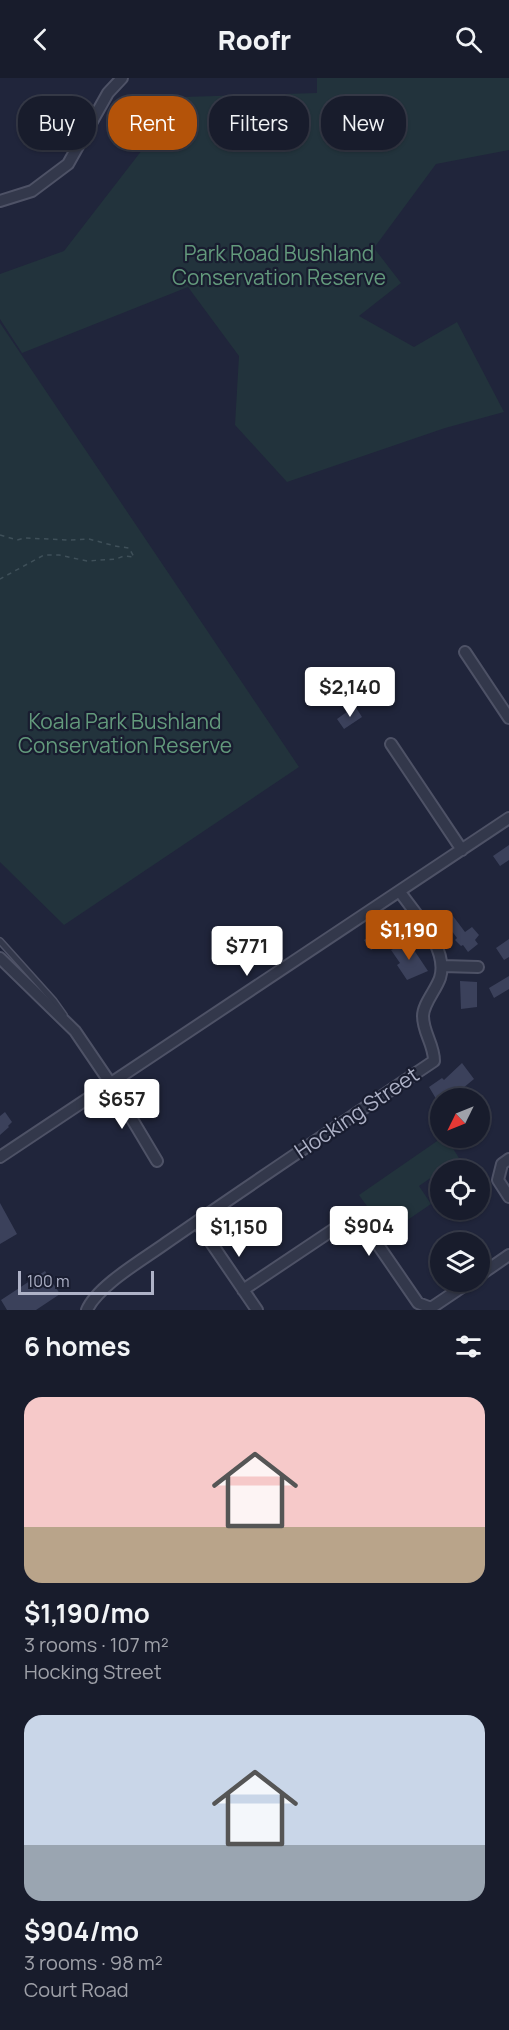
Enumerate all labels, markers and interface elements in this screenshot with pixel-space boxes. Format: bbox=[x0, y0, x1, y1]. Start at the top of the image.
text: Roofr bbox=[218, 21, 291, 58]
icon: back bbox=[24, 23, 57, 56]
icon: search bbox=[452, 23, 485, 56]
chip: Buy bbox=[18, 96, 96, 150]
chip: Rent bbox=[108, 96, 197, 150]
chip: Filters bbox=[209, 96, 309, 150]
chip: New bbox=[321, 96, 406, 150]
park label: Park Road Bushland Conservation Reserve bbox=[172, 239, 386, 291]
pin: $2,140 bbox=[301, 667, 399, 718]
text: $2,140 bbox=[319, 673, 381, 700]
park label: Koala Park Bushland Conservation Reserve bbox=[18, 707, 232, 759]
pin: $1,190 bbox=[360, 910, 458, 961]
text: $1,190 bbox=[380, 916, 438, 943]
pin: $771 bbox=[211, 926, 283, 977]
text: $771 bbox=[226, 932, 268, 959]
street label: Hocking Street bbox=[289, 1060, 424, 1164]
pin: $657 bbox=[86, 1079, 158, 1130]
text: $657 bbox=[98, 1085, 146, 1112]
north arrow bbox=[430, 1088, 490, 1148]
map controls bbox=[430, 1088, 490, 1292]
button: locate bbox=[430, 1160, 490, 1220]
pin: $904 bbox=[333, 1206, 405, 1257]
pin: $1,150 bbox=[190, 1207, 288, 1258]
text: $904 bbox=[344, 1212, 394, 1239]
text: $1,150 bbox=[210, 1213, 268, 1240]
button: layers bbox=[430, 1232, 490, 1292]
scale bar bbox=[18, 1268, 154, 1296]
text: 100 m bbox=[27, 1270, 70, 1292]
text: 6 homes bbox=[24, 1328, 131, 1364]
icon: filters bbox=[452, 1330, 485, 1363]
icon: home bbox=[201, 1436, 309, 1544]
text: $1,190/mo bbox=[24, 1595, 150, 1631]
text: 3 rooms · 107 m² bbox=[24, 1631, 169, 1658]
text: Hocking Street bbox=[24, 1658, 162, 1685]
icon: home bbox=[201, 1754, 309, 1862]
text: $904/mo bbox=[24, 1913, 139, 1949]
text: 3 rooms · 98 m² bbox=[24, 1949, 163, 1976]
text: Court Road bbox=[24, 1976, 129, 2003]

